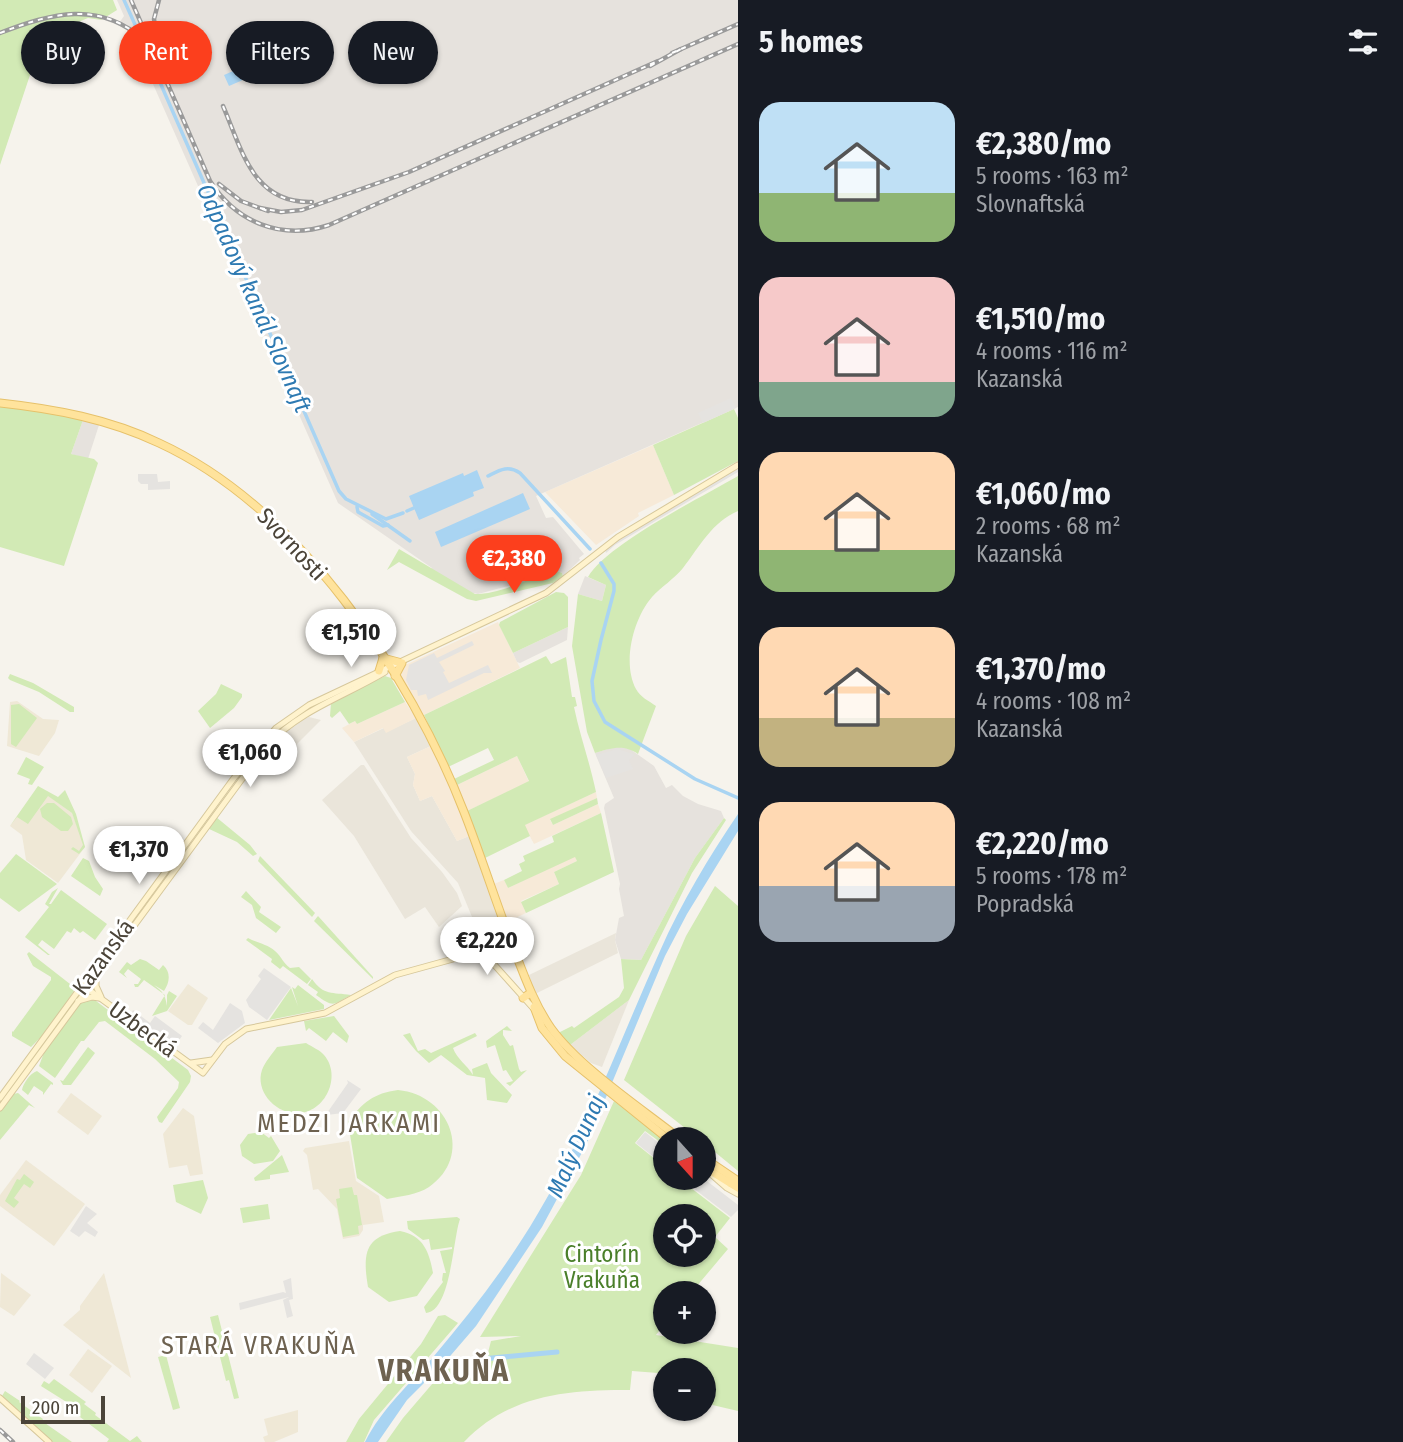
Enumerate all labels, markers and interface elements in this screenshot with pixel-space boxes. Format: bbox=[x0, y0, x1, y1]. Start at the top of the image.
chip: Buy bbox=[21, 21, 105, 84]
chip: Rent bbox=[119, 21, 212, 84]
chip: Filters bbox=[226, 21, 334, 84]
chip: New bbox=[348, 21, 438, 84]
icon: filters bbox=[1344, 23, 1382, 61]
text: 5 homes bbox=[759, 24, 863, 60]
text: €2,380/mo bbox=[976, 126, 1111, 162]
icon: home bbox=[815, 130, 899, 214]
text: 5 rooms · 163 m² bbox=[976, 162, 1129, 190]
water label: Odpadový kanál Slovnaft bbox=[191, 179, 317, 417]
text: Slovnaftská bbox=[976, 190, 1085, 218]
text: €1,510/mo bbox=[976, 301, 1105, 337]
icon: home bbox=[815, 305, 899, 389]
text: 4 rooms · 116 m² bbox=[976, 337, 1128, 365]
text: Kazanská bbox=[976, 365, 1063, 393]
text: €1,060/mo bbox=[976, 476, 1111, 512]
icon: home bbox=[815, 480, 899, 564]
street label: Svornosti bbox=[251, 502, 333, 586]
text: 2 rooms · 68 m² bbox=[976, 512, 1121, 540]
pin: €2,380 bbox=[457, 536, 571, 595]
text: Kazanská bbox=[976, 540, 1063, 568]
text: €2,380 bbox=[482, 544, 546, 572]
pin: €1,510 bbox=[294, 610, 408, 669]
text: €1,510 bbox=[321, 618, 381, 646]
text: €1,370/mo bbox=[976, 651, 1106, 687]
icon: home bbox=[815, 655, 899, 739]
text: 4 rooms · 108 m² bbox=[976, 687, 1131, 715]
text: Kazanská bbox=[976, 715, 1063, 743]
pin: €1,060 bbox=[193, 730, 307, 789]
text: €1,060 bbox=[218, 738, 282, 766]
pin: €1,370 bbox=[82, 826, 196, 886]
text: €2,220/mo bbox=[976, 826, 1109, 862]
icon: home bbox=[815, 830, 899, 914]
text: €1,370 bbox=[109, 835, 169, 863]
text: 5 rooms · 178 m² bbox=[976, 862, 1127, 890]
text: Popradská bbox=[976, 890, 1074, 918]
street label: Kazanská bbox=[66, 914, 140, 1000]
pin: €2,220 bbox=[430, 918, 544, 977]
text: €2,220 bbox=[456, 926, 518, 954]
street label: Uzbecká bbox=[103, 995, 183, 1063]
water label: Malý Dunaj bbox=[541, 1090, 611, 1202]
district label: MEDZI JARKAMI bbox=[257, 1108, 441, 1139]
north arrow bbox=[653, 1127, 716, 1190]
map controls bbox=[653, 1127, 716, 1421]
button: locate bbox=[653, 1204, 716, 1267]
park label: Cintorín Vrakuňa bbox=[564, 1240, 640, 1294]
button: + bbox=[653, 1281, 716, 1344]
district label: STARÁ VRAKUŇA bbox=[161, 1330, 357, 1361]
district label: VRAKUŇA bbox=[377, 1351, 510, 1389]
button: − bbox=[653, 1358, 716, 1421]
scale bar bbox=[21, 1393, 105, 1425]
text: 200 m bbox=[32, 1396, 79, 1419]

